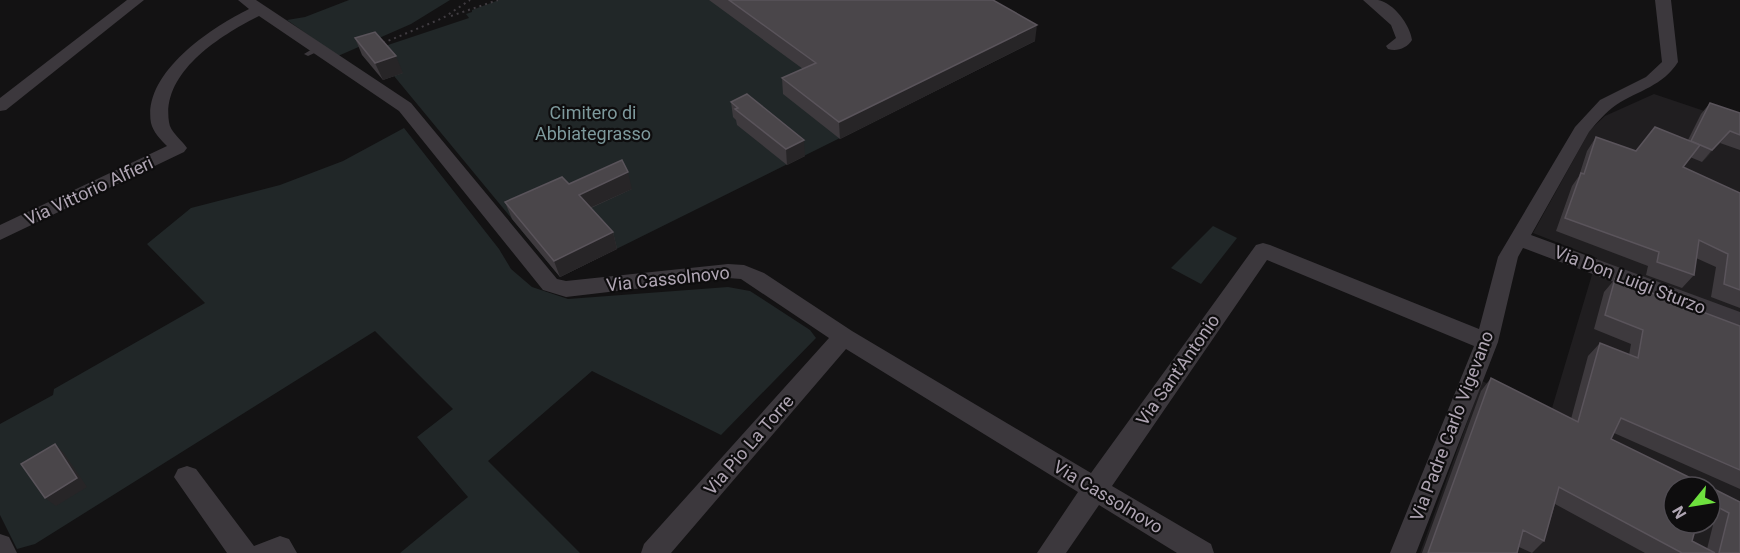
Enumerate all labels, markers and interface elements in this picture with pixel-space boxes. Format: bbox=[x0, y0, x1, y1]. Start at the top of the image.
park label: Cimitero di Abbiategrasso bbox=[535, 102, 651, 144]
street label: Via Vittorio Alfieri bbox=[21, 152, 156, 229]
street label: Via Don Luigi Sturzo bbox=[1551, 241, 1709, 318]
street label: Via Cassolnovo bbox=[605, 262, 731, 295]
street label: Via Sant'Antonio bbox=[1131, 310, 1224, 429]
street label: Via Padre Carlo Vigevano bbox=[1406, 328, 1498, 524]
street label: Via Pio La Torre bbox=[699, 390, 798, 499]
street label: Via Cassolnovo bbox=[1050, 456, 1167, 537]
north arrow bbox=[1662, 475, 1722, 535]
text: N bbox=[1668, 503, 1690, 522]

